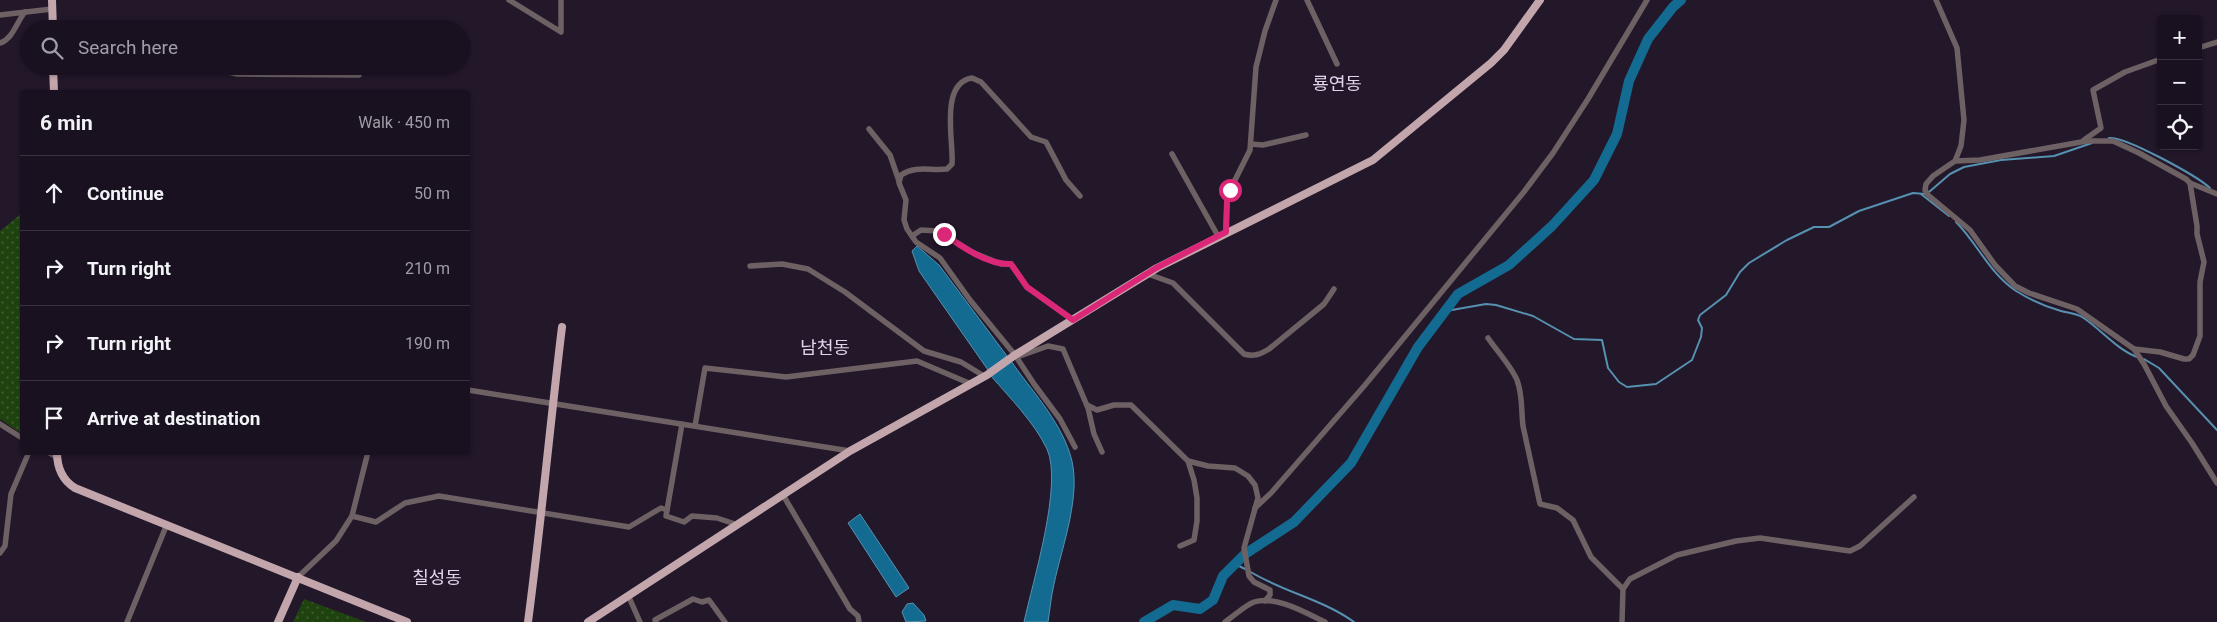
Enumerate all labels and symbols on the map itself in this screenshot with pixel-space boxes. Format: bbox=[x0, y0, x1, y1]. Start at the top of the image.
district label: 룡연동 bbox=[1312, 73, 1362, 94]
route start bbox=[1219, 179, 1242, 202]
route end bbox=[933, 223, 956, 246]
district label: 남천동 bbox=[800, 337, 850, 358]
district label: 칠성동 bbox=[412, 567, 462, 588]

